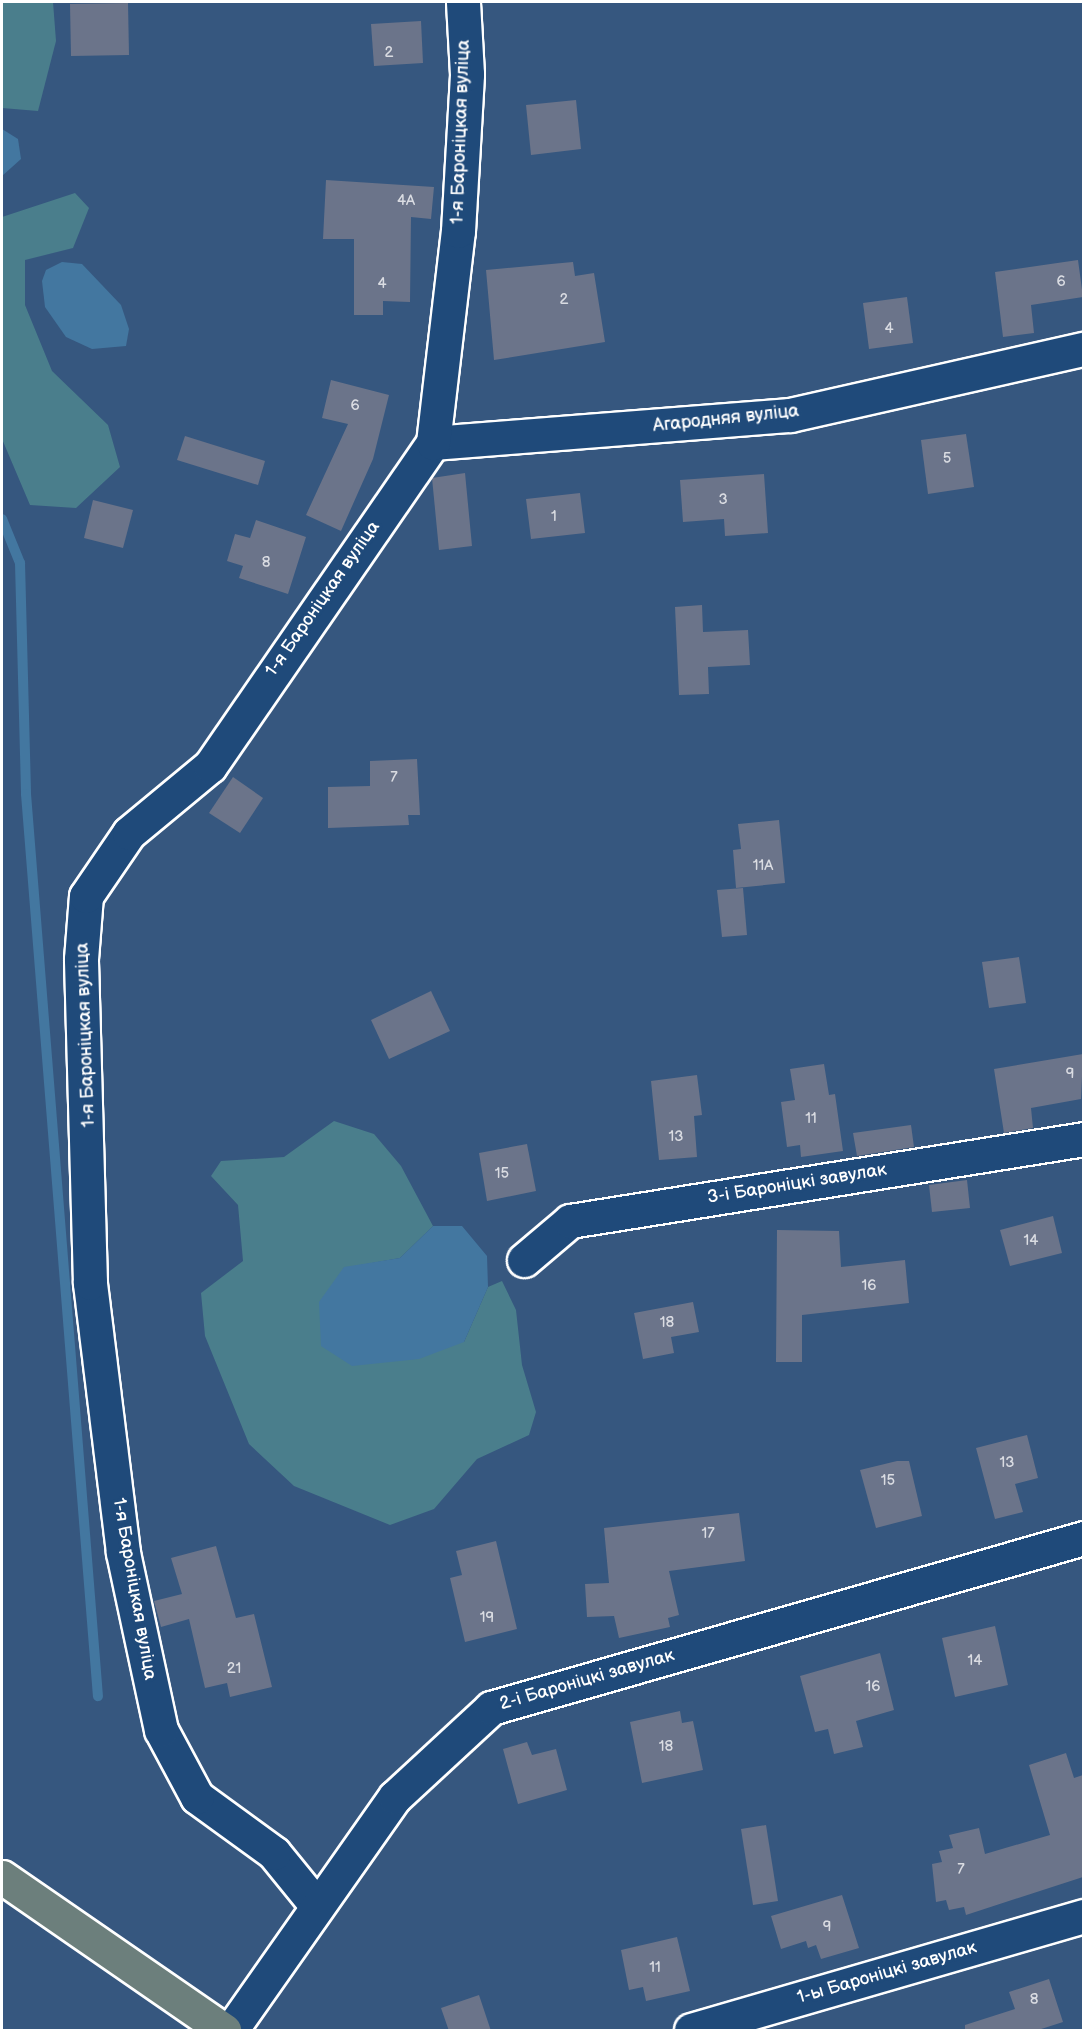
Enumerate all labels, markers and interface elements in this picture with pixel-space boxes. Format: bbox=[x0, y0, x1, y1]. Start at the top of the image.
street label: 1-я Бароніцкая вуліца bbox=[447, 39, 475, 225]
house number: 2 bbox=[385, 44, 393, 62]
house number: 4А bbox=[397, 192, 415, 210]
house number: 6 bbox=[1056, 273, 1066, 291]
house number: 4 bbox=[377, 275, 387, 293]
house number: 2 bbox=[560, 291, 568, 309]
house number: 4 bbox=[884, 320, 894, 338]
house number: 6 bbox=[350, 397, 360, 415]
street label: Агародняя вуліца bbox=[652, 401, 800, 437]
house number: 5 bbox=[943, 450, 951, 468]
house number: 3 bbox=[718, 491, 728, 509]
house number: 1 bbox=[551, 508, 557, 526]
street label: 1-я Бароніцкая вуліца bbox=[261, 517, 385, 681]
house number: 8 bbox=[262, 554, 270, 572]
house number: 7 bbox=[390, 769, 398, 787]
house number: 11А bbox=[753, 857, 773, 875]
street label: 1-я Бароніцкая вуліца bbox=[72, 942, 100, 1128]
house number: 9 bbox=[1066, 1065, 1074, 1083]
house number: 11 bbox=[805, 1110, 817, 1128]
house number: 13 bbox=[668, 1128, 684, 1146]
street label: 3-і Бароніцкі завулак bbox=[706, 1159, 888, 1209]
house number: 15 bbox=[495, 1165, 509, 1183]
house number: 14 bbox=[1024, 1232, 1038, 1250]
house number: 16 bbox=[862, 1277, 876, 1295]
house number: 18 bbox=[660, 1314, 674, 1332]
house number: 13 bbox=[999, 1454, 1015, 1472]
house number: 15 bbox=[881, 1472, 895, 1490]
street label: 1-я Бароніцкая вуліца bbox=[107, 1496, 161, 1682]
house number: 17 bbox=[701, 1525, 715, 1543]
house number: 19 bbox=[480, 1609, 494, 1627]
street label: 2-і Бароніцкі завулак bbox=[497, 1645, 677, 1715]
house number: 14 bbox=[968, 1652, 982, 1670]
house number: 21 bbox=[227, 1660, 241, 1678]
house number: 16 bbox=[866, 1678, 880, 1696]
house number: 18 bbox=[659, 1738, 673, 1756]
house number: 7 bbox=[957, 1861, 965, 1879]
house number: 9 bbox=[823, 1918, 831, 1936]
street label: 1-ы Бароніцкі завулак bbox=[795, 1937, 979, 2009]
house number: 11 bbox=[649, 1959, 661, 1977]
house number: 8 bbox=[1030, 1991, 1038, 2009]

